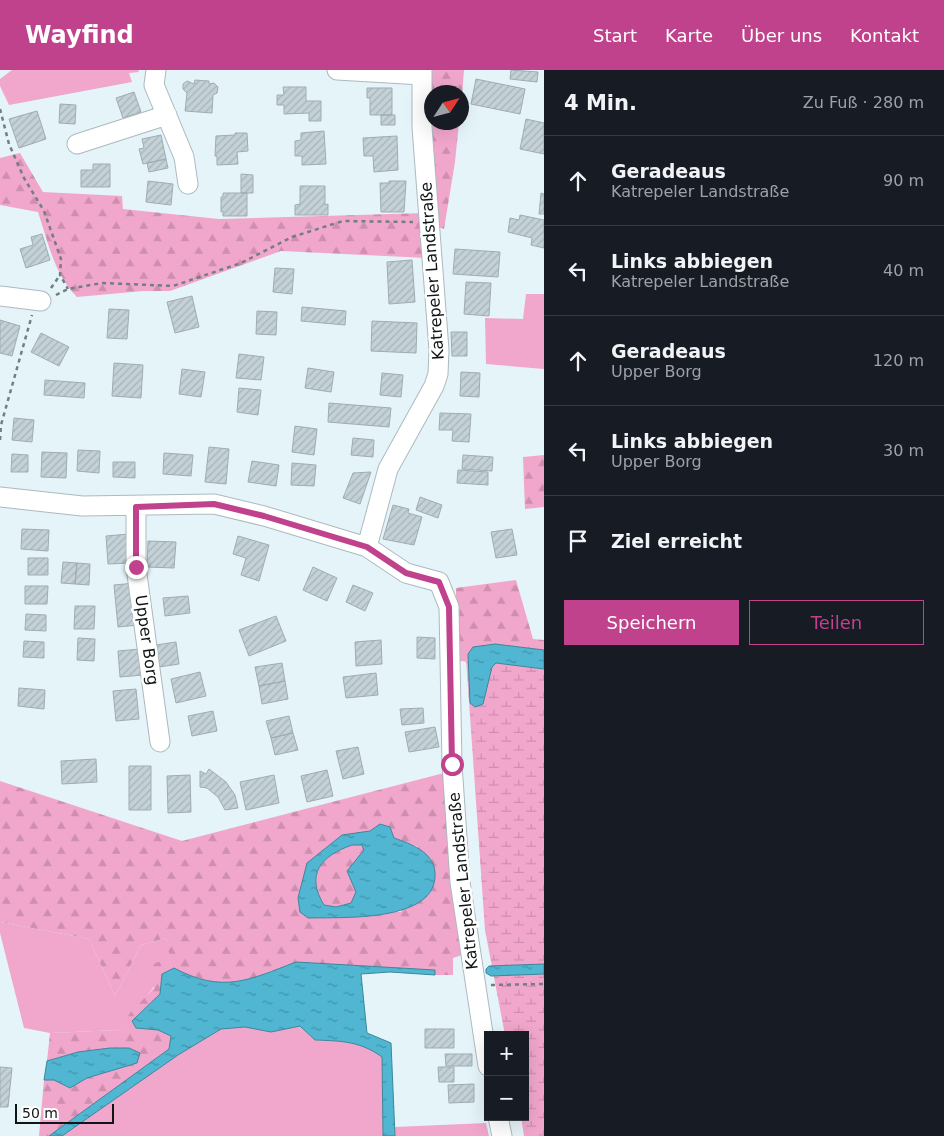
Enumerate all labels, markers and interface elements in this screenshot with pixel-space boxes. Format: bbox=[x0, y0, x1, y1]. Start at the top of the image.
text: Wayfind bbox=[25, 21, 134, 49]
text: Start bbox=[593, 25, 637, 46]
text: Karte bbox=[665, 25, 713, 46]
text: Über uns bbox=[741, 25, 822, 46]
text: Kontakt bbox=[850, 25, 919, 46]
north arrow bbox=[424, 85, 469, 130]
text: 4 Min. bbox=[564, 91, 637, 115]
text: Zu Fuß · 280 m bbox=[803, 93, 924, 112]
text: Geradeaus bbox=[611, 160, 726, 182]
icon: ahead bbox=[564, 167, 592, 195]
text: 90 m bbox=[883, 171, 924, 190]
street label: Katrepeler Landstraße bbox=[416, 181, 448, 361]
text: Katrepeler Landstraße bbox=[611, 182, 789, 201]
text: Links abbiegen bbox=[611, 250, 773, 272]
icon: left bbox=[564, 257, 592, 285]
text: 40 m bbox=[883, 261, 924, 280]
text: Katrepeler Landstraße bbox=[611, 272, 789, 291]
text: Geradeaus bbox=[611, 340, 726, 362]
icon: ahead bbox=[564, 347, 592, 375]
text: 120 m bbox=[873, 351, 924, 370]
text: Upper Borg bbox=[611, 362, 702, 381]
text: Links abbiegen bbox=[611, 430, 773, 452]
icon: left bbox=[564, 437, 592, 465]
text: 30 m bbox=[883, 441, 924, 460]
text: Upper Borg bbox=[611, 452, 702, 471]
icon: arrive bbox=[564, 527, 592, 555]
text: Ziel erreicht bbox=[611, 530, 742, 552]
route end bbox=[125, 556, 148, 579]
street label: Upper Borg bbox=[131, 594, 163, 686]
button: Speichern bbox=[564, 600, 739, 645]
button: Teilen bbox=[749, 600, 924, 645]
route start bbox=[441, 753, 464, 776]
street label: Katrepeler Landstraße bbox=[444, 791, 482, 971]
map controls bbox=[484, 1031, 529, 1121]
button: + bbox=[484, 1031, 529, 1076]
button: − bbox=[484, 1076, 529, 1121]
scale bar bbox=[15, 1101, 114, 1124]
text: 50 m bbox=[22, 1105, 58, 1121]

